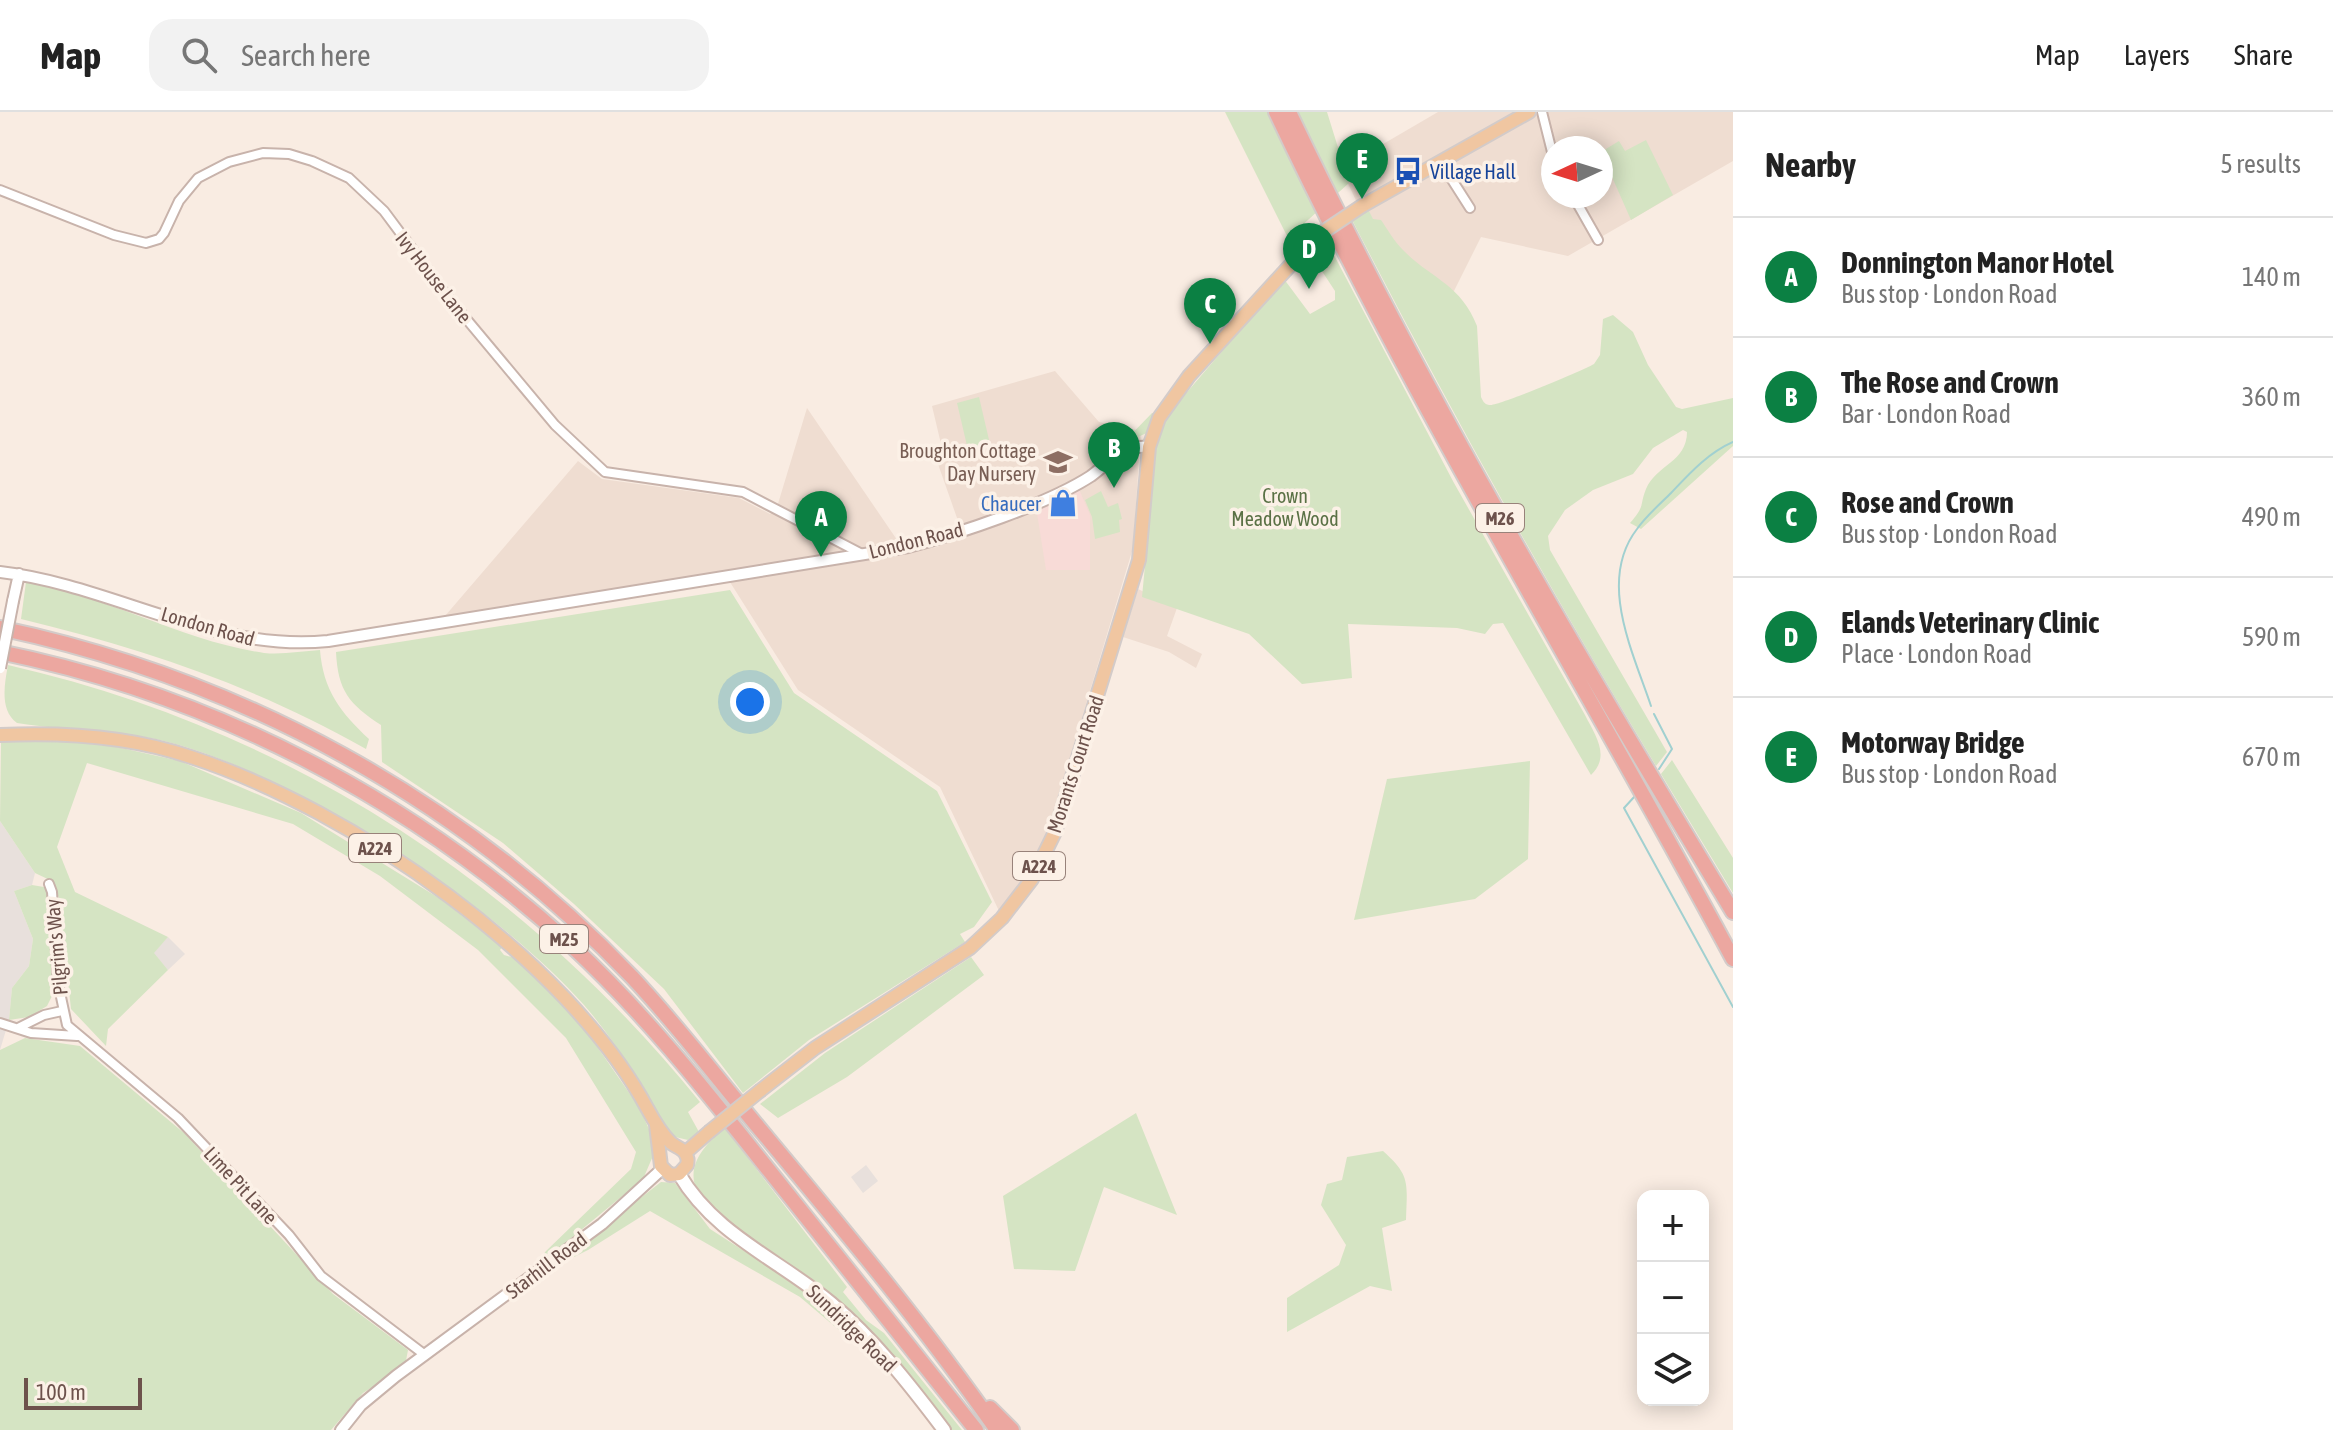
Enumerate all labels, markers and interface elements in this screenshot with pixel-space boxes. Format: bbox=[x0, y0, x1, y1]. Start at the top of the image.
search box bbox=[149, 19, 709, 91]
icon: search bbox=[177, 33, 221, 77]
text: Map bbox=[40, 34, 101, 77]
text: Search here bbox=[241, 38, 371, 72]
text: Map bbox=[2035, 39, 2080, 71]
text: Layers bbox=[2124, 39, 2190, 71]
text: Share bbox=[2234, 39, 2293, 71]
pin: E bbox=[1336, 133, 1388, 199]
north arrow bbox=[1541, 136, 1613, 208]
text: Nearby bbox=[1765, 145, 1856, 184]
text: 5 results bbox=[2220, 149, 2301, 179]
bus stop icon: Village Hall bbox=[1393, 156, 1423, 186]
place label: Village Hall bbox=[1430, 160, 1517, 183]
pin: D bbox=[1283, 223, 1335, 289]
street label: Ivy House Lane bbox=[391, 227, 477, 327]
text: Donnington Manor Hotel bbox=[1841, 245, 2114, 279]
text: A bbox=[1785, 262, 1797, 292]
text: 140 m bbox=[2242, 262, 2301, 292]
pin: C bbox=[1184, 278, 1236, 344]
text: Bus stop · London Road bbox=[1841, 279, 2058, 309]
text: The Rose and Crown bbox=[1841, 365, 2059, 399]
text: B bbox=[1785, 382, 1797, 412]
text: 360 m bbox=[2242, 382, 2301, 412]
text: Bar · London Road bbox=[1841, 399, 2011, 429]
pin: B bbox=[1088, 422, 1140, 488]
place label: Broughton Cottage Day Nursery bbox=[899, 439, 1036, 485]
school or university icon: Broughton Cottage Day Nursery bbox=[1043, 447, 1073, 477]
park label: Crown Meadow Wood bbox=[1231, 484, 1339, 530]
text: Rose and Crown bbox=[1841, 485, 2014, 519]
shop icon: Chaucer bbox=[1048, 488, 1078, 518]
pin: A bbox=[795, 491, 847, 557]
place label: Chaucer bbox=[981, 492, 1042, 515]
text: C bbox=[1785, 502, 1797, 532]
text: 490 m bbox=[2242, 502, 2301, 532]
road number: M26 bbox=[1476, 504, 1524, 532]
street label: London Road bbox=[866, 517, 966, 563]
text: Bus stop · London Road bbox=[1841, 519, 2058, 549]
street label: London Road bbox=[159, 602, 257, 650]
text: Elands Veterinary Clinic bbox=[1841, 605, 2099, 639]
text: D bbox=[1784, 622, 1798, 652]
text: 590 m bbox=[2242, 622, 2301, 652]
text: Place · London Road bbox=[1841, 639, 2032, 669]
your location bbox=[730, 682, 770, 722]
street label: Morants Court Road bbox=[1042, 692, 1108, 836]
text: Motorway Bridge bbox=[1841, 725, 2025, 759]
text: E bbox=[1785, 742, 1797, 772]
text: 670 m bbox=[2242, 742, 2301, 772]
text: Bus stop · London Road bbox=[1841, 759, 2058, 789]
road number: A224 bbox=[349, 834, 401, 862]
road number: A224 bbox=[1013, 852, 1065, 880]
street label: Pilgrim's Way bbox=[40, 898, 72, 996]
road number: M25 bbox=[540, 925, 588, 953]
street label: Lime Pit Lane bbox=[200, 1142, 282, 1228]
map controls bbox=[1637, 1190, 1709, 1406]
button: + bbox=[1637, 1190, 1709, 1262]
street label: Starhill Road bbox=[501, 1227, 591, 1303]
button: − bbox=[1637, 1262, 1709, 1334]
street label: Sundridge Road bbox=[802, 1280, 902, 1376]
button: layers bbox=[1637, 1334, 1709, 1406]
scale bar bbox=[24, 1374, 142, 1410]
text: 100 m bbox=[36, 1379, 86, 1405]

